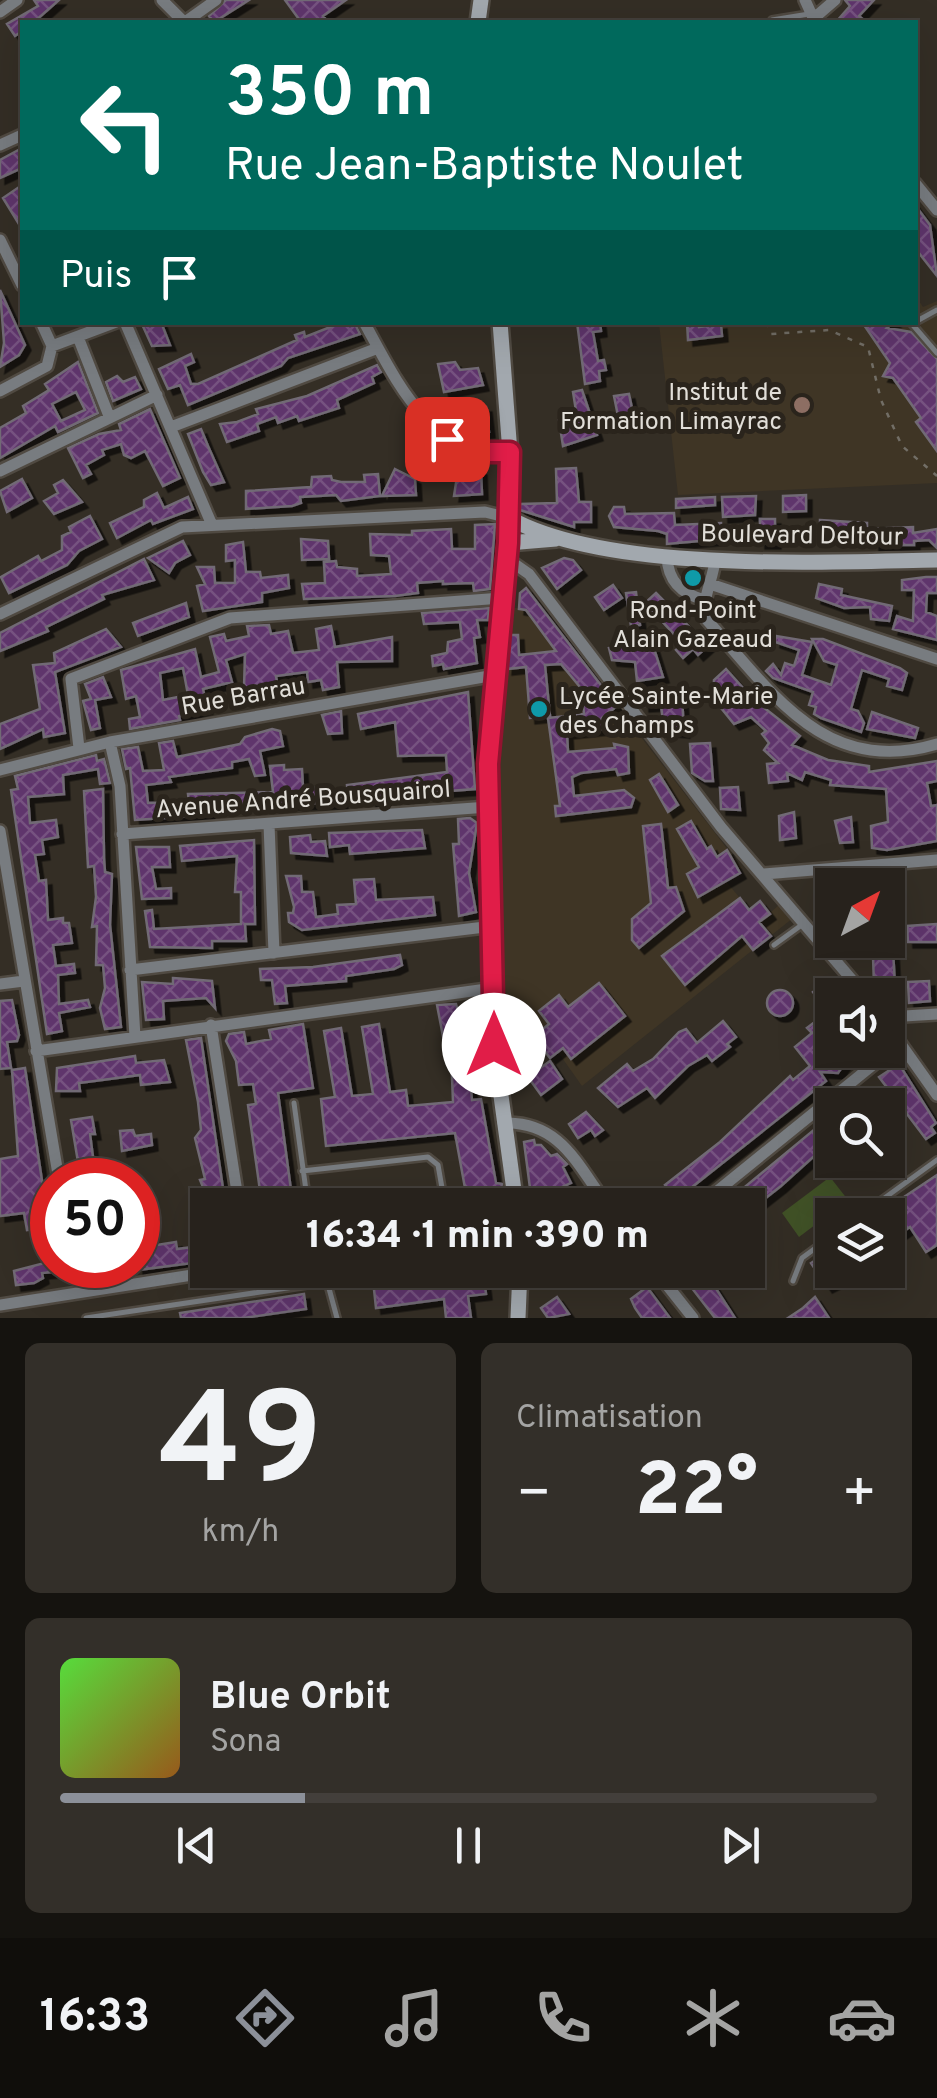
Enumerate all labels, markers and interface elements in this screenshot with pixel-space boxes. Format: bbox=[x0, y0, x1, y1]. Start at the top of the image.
text: 350 m bbox=[225, 52, 434, 141]
icon: left bbox=[60, 60, 190, 190]
text: Rue Jean-Baptiste Noulet bbox=[225, 139, 743, 196]
icon: arrive bbox=[152, 250, 207, 305]
text: Puis bbox=[60, 253, 132, 302]
place label: Institut de Formation Limayrac bbox=[560, 378, 782, 439]
marker: Institut de Formation Limayrac bbox=[791, 394, 813, 416]
pin bbox=[405, 397, 490, 482]
icon: arrive bbox=[420, 412, 475, 467]
street label: Boulevard Deltour bbox=[700, 519, 904, 555]
marker: Rond-Point Alain Gazeaud bbox=[682, 567, 704, 589]
place label: Rond-Point Alain Gazeaud bbox=[613, 596, 773, 657]
street label: Rue Barrau bbox=[179, 671, 308, 725]
place label: Lycée Sainte-Marie des Champs bbox=[559, 682, 774, 743]
marker: Lycée Sainte-Marie des Champs bbox=[528, 698, 550, 720]
street label: Avenue André Bousquairol bbox=[155, 775, 452, 827]
north arrow bbox=[815, 868, 905, 958]
map controls bbox=[815, 868, 905, 1288]
button: sound bbox=[815, 978, 905, 1068]
position arrow bbox=[442, 993, 546, 1097]
button: search bbox=[815, 1088, 905, 1178]
speed limit sign: 50 bbox=[30, 1158, 160, 1288]
button: layers bbox=[815, 1198, 905, 1288]
text: 16:34 · 1 min · 390 m bbox=[306, 1213, 649, 1262]
text: 49 bbox=[159, 1365, 322, 1530]
text: Climatisation bbox=[516, 1399, 703, 1439]
text: 22° bbox=[635, 1447, 758, 1542]
text: − bbox=[516, 1461, 551, 1531]
text: + bbox=[842, 1461, 877, 1531]
text: km/h bbox=[202, 1513, 279, 1553]
text: Blue Orbit bbox=[210, 1674, 391, 1723]
text: Sona bbox=[210, 1723, 281, 1763]
icon: previous bbox=[169, 1818, 224, 1873]
icon: pause bbox=[441, 1818, 496, 1873]
icon: next bbox=[713, 1818, 768, 1873]
icon: directions bbox=[230, 1983, 300, 2053]
icon: music bbox=[379, 1983, 449, 2053]
icon: phone bbox=[528, 1983, 598, 2053]
icon: climate bbox=[678, 1983, 748, 2053]
icon: car bbox=[827, 1983, 897, 2053]
text: 16:33 bbox=[40, 1990, 150, 2047]

